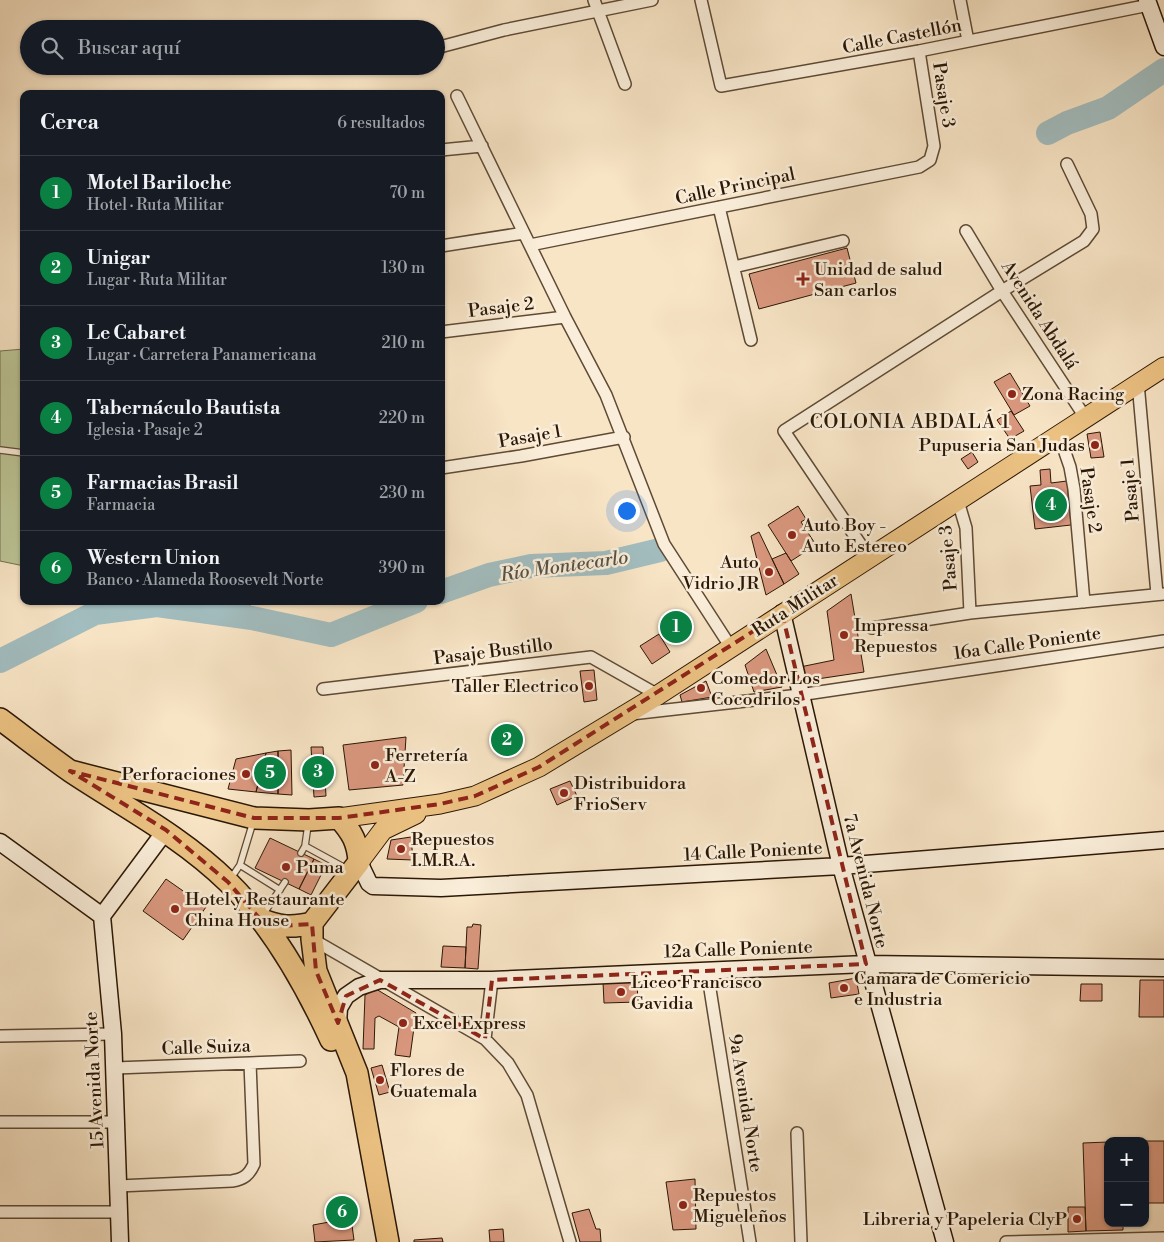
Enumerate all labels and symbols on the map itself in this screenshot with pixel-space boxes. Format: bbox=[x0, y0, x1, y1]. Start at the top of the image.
street label: Calle Castellón bbox=[840, 14, 964, 59]
street label: Pasaje 3 bbox=[927, 61, 960, 130]
street label: Calle Principal bbox=[673, 162, 798, 210]
street label: Avenida Abdalá bbox=[995, 256, 1084, 375]
place label: Unidad de salud San carlos bbox=[814, 258, 943, 302]
marker: Unidad de salud San carlos bbox=[796, 272, 810, 286]
street label: Pasaje 2 bbox=[467, 292, 535, 323]
place label: Zona Racing bbox=[1022, 383, 1125, 406]
marker: Zona Racing bbox=[1006, 388, 1018, 400]
district label: COLONIA ABDALÁ 1 bbox=[810, 409, 1010, 434]
street label: Pasaje 1 bbox=[497, 420, 564, 453]
place label: Pupuseria San Judas bbox=[919, 434, 1085, 457]
marker: Pupuseria San Judas bbox=[1089, 439, 1101, 451]
street label: Pasaje 1 bbox=[1116, 457, 1145, 523]
street label: Pasaje 2 bbox=[1075, 466, 1107, 535]
pin: 4 bbox=[1035, 486, 1067, 524]
your location bbox=[614, 498, 640, 524]
place label: Auto Boy - Auto Estereo bbox=[801, 514, 907, 558]
street label: Pasaje 3 bbox=[934, 524, 963, 592]
marker: Auto Boy - Auto Estereo bbox=[786, 529, 798, 541]
water label: Río Montecarlo bbox=[498, 545, 630, 587]
place label: Auto Vidrio JR bbox=[681, 551, 760, 595]
marker: Auto Vidrio JR bbox=[763, 566, 775, 578]
street label: Ruta Militar bbox=[748, 569, 843, 642]
pin: 1 bbox=[660, 608, 692, 646]
place label: Impressa Repuestos bbox=[854, 614, 937, 658]
street label: 16a Calle Poniente bbox=[952, 622, 1102, 665]
marker: Impressa Repuestos bbox=[838, 629, 850, 641]
street label: Pasaje Bustillo bbox=[432, 633, 554, 670]
place label: Comedor Los Cocodrilos bbox=[711, 667, 820, 711]
place label: Taller Electrico bbox=[451, 675, 579, 698]
marker: Taller Electrico bbox=[583, 680, 595, 692]
marker: Comedor Los Cocodrilos bbox=[695, 682, 707, 694]
pin: 2 bbox=[491, 721, 523, 759]
place label: Ferretería A-Z bbox=[384, 744, 469, 788]
pin: 3 bbox=[302, 753, 334, 791]
pin: 5 bbox=[254, 754, 286, 792]
marker: Ferretería A-Z bbox=[369, 759, 381, 771]
place label: Perforaciones bbox=[122, 763, 236, 786]
marker: Perforaciones bbox=[240, 768, 252, 780]
place label: Distribuidora FrioServ bbox=[574, 772, 687, 816]
marker: Distribuidora FrioServ bbox=[558, 787, 570, 799]
street label: 7a Avenida Norte bbox=[838, 812, 893, 951]
place label: Repuestos I.M.R.A. bbox=[411, 828, 494, 872]
street label: 14 Calle Poniente bbox=[683, 836, 823, 867]
marker: Repuestos I.M.R.A. bbox=[395, 843, 407, 855]
place label: Puma bbox=[296, 856, 344, 879]
marker: Puma bbox=[280, 861, 292, 873]
place label: Hotel y Restaurante China House bbox=[185, 888, 345, 932]
marker: Hotel y Restaurante China House bbox=[169, 903, 181, 915]
street label: 12a Calle Poniente bbox=[663, 935, 813, 964]
place label: Camara de Comericio e Industria bbox=[854, 967, 1030, 1011]
place label: Liceo Francisco Gavidia bbox=[631, 971, 762, 1015]
marker: Camara de Comericio e Industria bbox=[838, 982, 850, 994]
marker: Liceo Francisco Gavidia bbox=[615, 986, 627, 998]
street label: 15 Avenida Norte bbox=[79, 1011, 110, 1149]
place label: Excel Express bbox=[413, 1012, 526, 1035]
marker: Excel Express bbox=[397, 1017, 409, 1029]
street label: 9a Avenida Norte bbox=[723, 1032, 768, 1174]
street label: Calle Suiza bbox=[161, 1034, 252, 1061]
place label: Flores de Guatemala bbox=[390, 1059, 478, 1103]
marker: Flores de Guatemala bbox=[374, 1074, 386, 1086]
place label: Repuestos Migueleños bbox=[693, 1184, 787, 1228]
pin: 6 bbox=[326, 1193, 358, 1231]
marker: Repuestos Migueleños bbox=[677, 1199, 689, 1211]
place label: Libreria y Papeleria ClyP bbox=[863, 1208, 1067, 1231]
marker: Libreria y Papeleria ClyP bbox=[1071, 1213, 1083, 1225]

